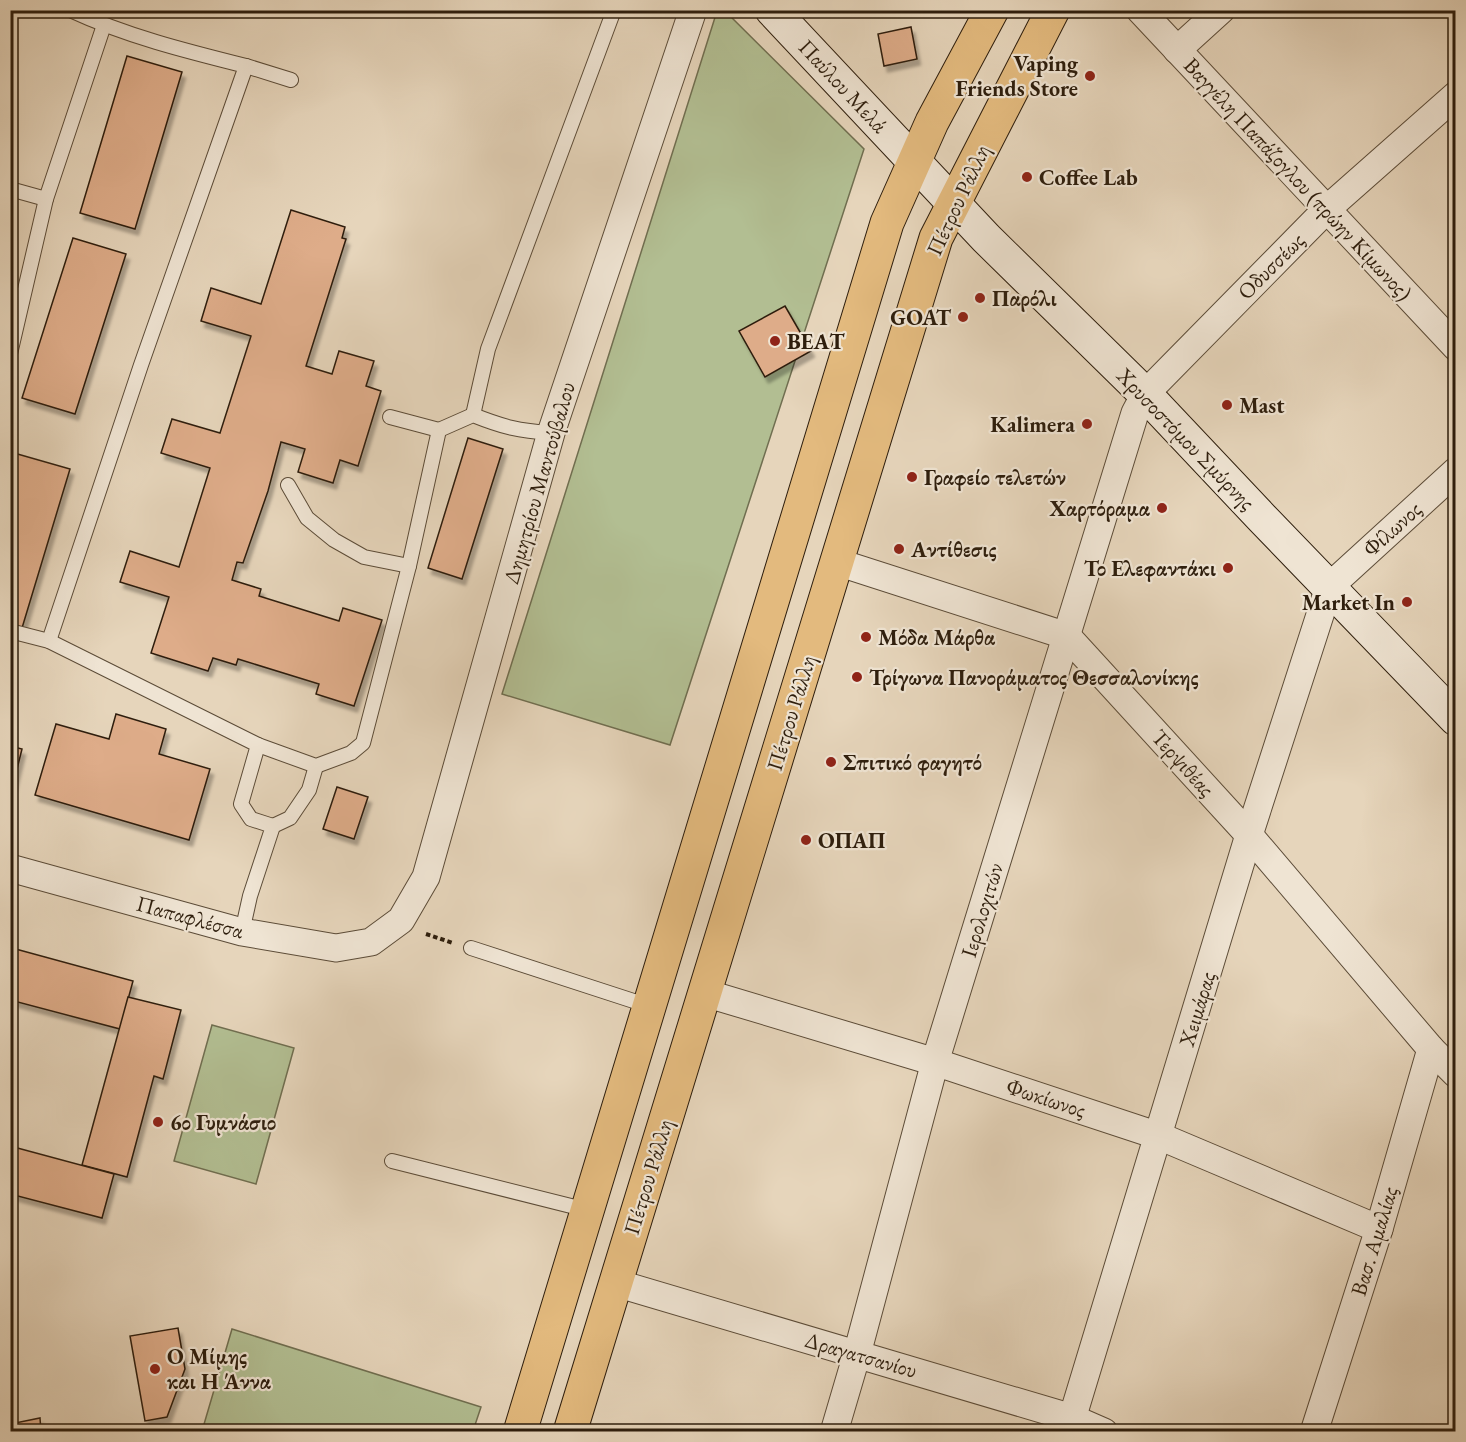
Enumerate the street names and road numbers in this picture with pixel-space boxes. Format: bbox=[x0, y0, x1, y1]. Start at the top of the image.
street label: Παύλου Μελά bbox=[792, 33, 895, 140]
street label: Βαγγέλη Παπάζογλου (πρώην Κίμωνος) bbox=[1177, 51, 1419, 307]
street label: Πέτρου Ράλλη bbox=[920, 140, 996, 260]
street label: Οδυσσέως bbox=[1231, 226, 1311, 306]
street label: Χρυσοστόμου Σμύρνης bbox=[1110, 361, 1261, 516]
street label: Δημητρίου Μαντούβαλου bbox=[496, 378, 582, 588]
street label: Φίλωνος bbox=[1356, 495, 1428, 563]
street label: Πέτρου Ράλλη bbox=[760, 652, 822, 774]
street label: Τερψιθέας bbox=[1145, 723, 1221, 803]
street label: Ιερολοχιτών bbox=[954, 859, 1010, 961]
street label: Παπαφλέσσα bbox=[133, 889, 248, 946]
street label: Χειμάρας bbox=[1172, 968, 1222, 1051]
street label: Φωκίωνος bbox=[1003, 1072, 1089, 1124]
street label: Πέτρου Ράλλη bbox=[617, 1116, 679, 1238]
street label: Βασ. Αμαλίας bbox=[1344, 1183, 1404, 1299]
street label: Δραγατσανίου bbox=[801, 1325, 921, 1385]

